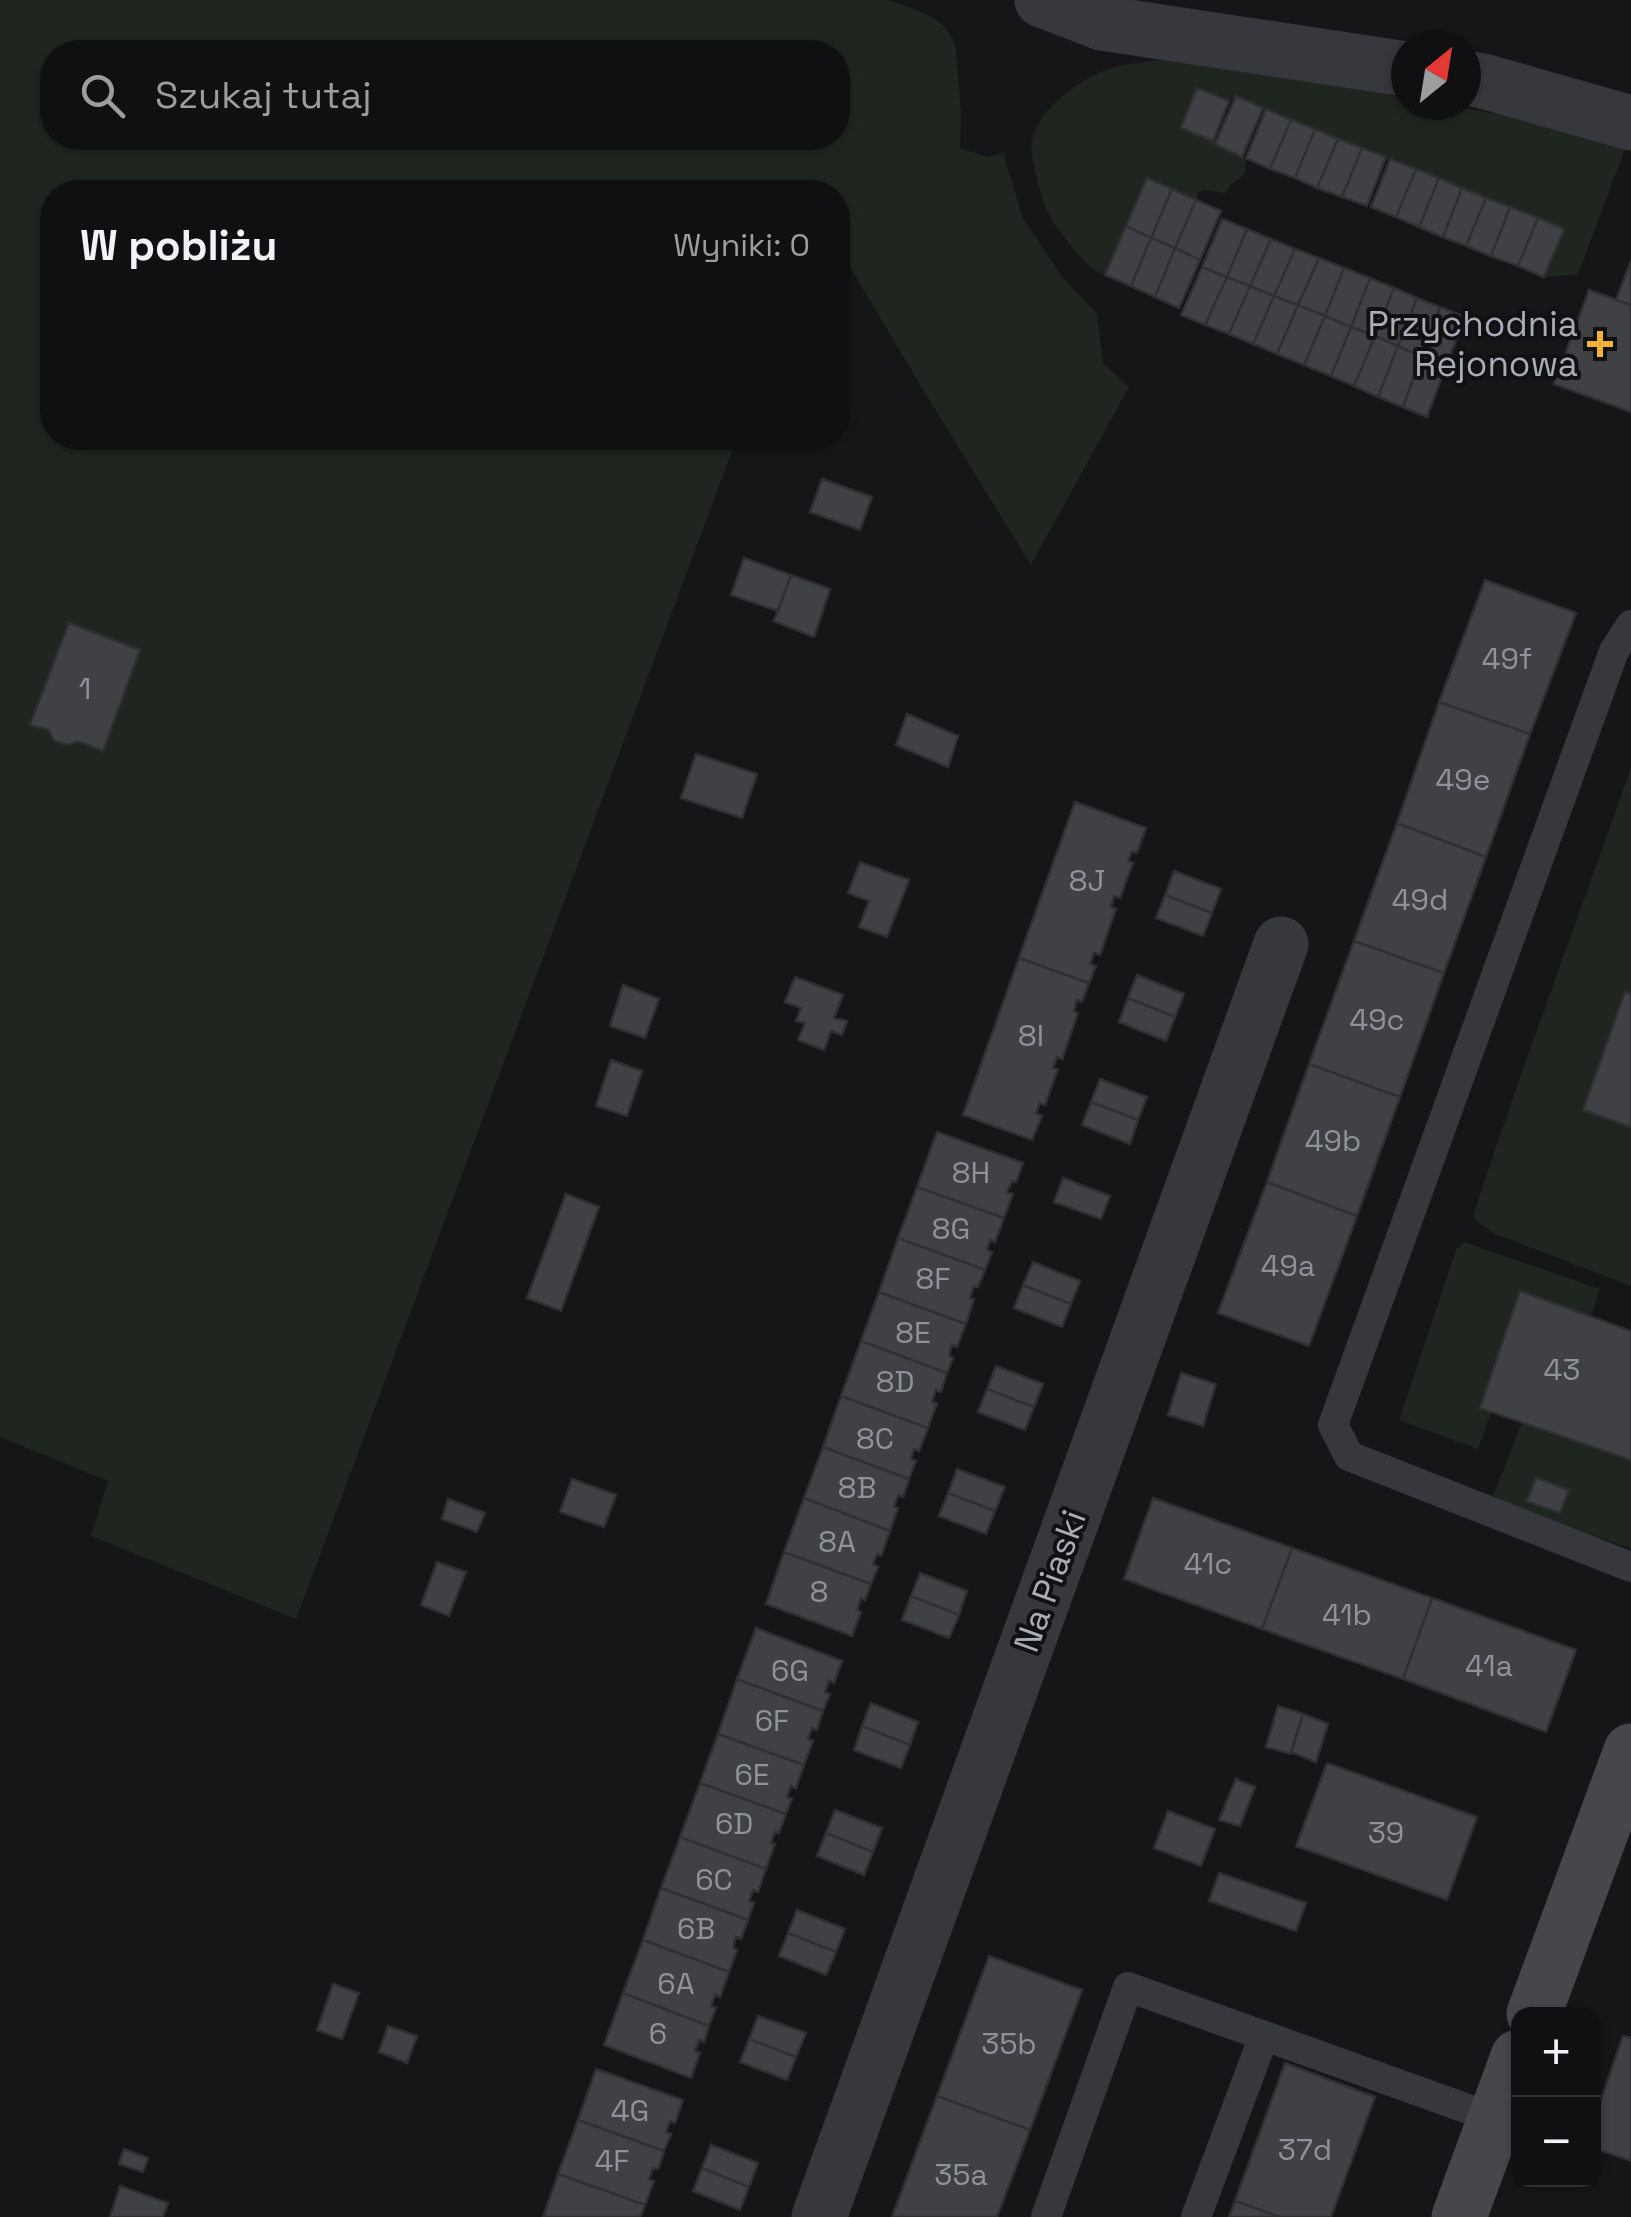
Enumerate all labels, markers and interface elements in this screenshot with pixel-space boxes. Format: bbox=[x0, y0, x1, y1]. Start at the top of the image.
north arrow bbox=[1391, 30, 1481, 120]
search box bbox=[40, 40, 850, 150]
icon: search bbox=[75, 68, 130, 123]
text: Szukaj tutaj bbox=[155, 71, 372, 119]
text: W pobliżu bbox=[80, 219, 277, 272]
text: Wyniki: 0 bbox=[673, 225, 810, 265]
place label: Przychodnia Rejonowa bbox=[1367, 302, 1578, 386]
marker: Przychodnia Rejonowa bbox=[1587, 331, 1613, 357]
house number: 49f bbox=[1482, 639, 1532, 678]
house number: 1 bbox=[79, 669, 91, 708]
house number: 49e bbox=[1436, 760, 1490, 799]
house number: 8J bbox=[1069, 861, 1105, 900]
house number: 49d bbox=[1392, 880, 1448, 919]
house number: 49c bbox=[1349, 1000, 1405, 1039]
house number: 8I bbox=[1018, 1016, 1044, 1055]
house number: 49b bbox=[1305, 1121, 1361, 1160]
house number: 8H bbox=[952, 1153, 990, 1192]
house number: 8G bbox=[932, 1209, 970, 1248]
house number: 49a bbox=[1261, 1246, 1315, 1285]
house number: 8F bbox=[916, 1259, 950, 1298]
house number: 8E bbox=[895, 1313, 931, 1352]
house number: 43 bbox=[1544, 1350, 1580, 1389]
house number: 8D bbox=[876, 1362, 914, 1401]
house number: 8C bbox=[856, 1419, 894, 1458]
house number: 8B bbox=[838, 1468, 876, 1507]
street label: Na Piaski bbox=[1004, 1504, 1096, 1658]
house number: 8A bbox=[818, 1522, 856, 1561]
house number: 41c bbox=[1184, 1544, 1232, 1583]
house number: 8 bbox=[810, 1572, 828, 1611]
house number: 41b bbox=[1322, 1595, 1372, 1634]
house number: 41a bbox=[1465, 1646, 1513, 1685]
house number: 6G bbox=[771, 1651, 809, 1690]
house number: 6F bbox=[755, 1701, 789, 1740]
house number: 6E bbox=[734, 1755, 770, 1794]
house number: 6D bbox=[715, 1804, 753, 1843]
house number: 39 bbox=[1368, 1813, 1404, 1852]
house number: 6C bbox=[695, 1860, 733, 1899]
house number: 6B bbox=[677, 1909, 715, 1948]
house number: 6A bbox=[657, 1964, 695, 2003]
map controls bbox=[1511, 2007, 1601, 2187]
button: + bbox=[1511, 2007, 1601, 2097]
house number: 6 bbox=[649, 2014, 667, 2053]
house number: 35b bbox=[981, 2024, 1037, 2063]
house number: 4G bbox=[611, 2091, 649, 2130]
button: − bbox=[1511, 2097, 1601, 2187]
house number: 37d bbox=[1278, 2130, 1332, 2169]
house number: 4F bbox=[595, 2141, 629, 2180]
house number: 35a bbox=[934, 2155, 988, 2194]

